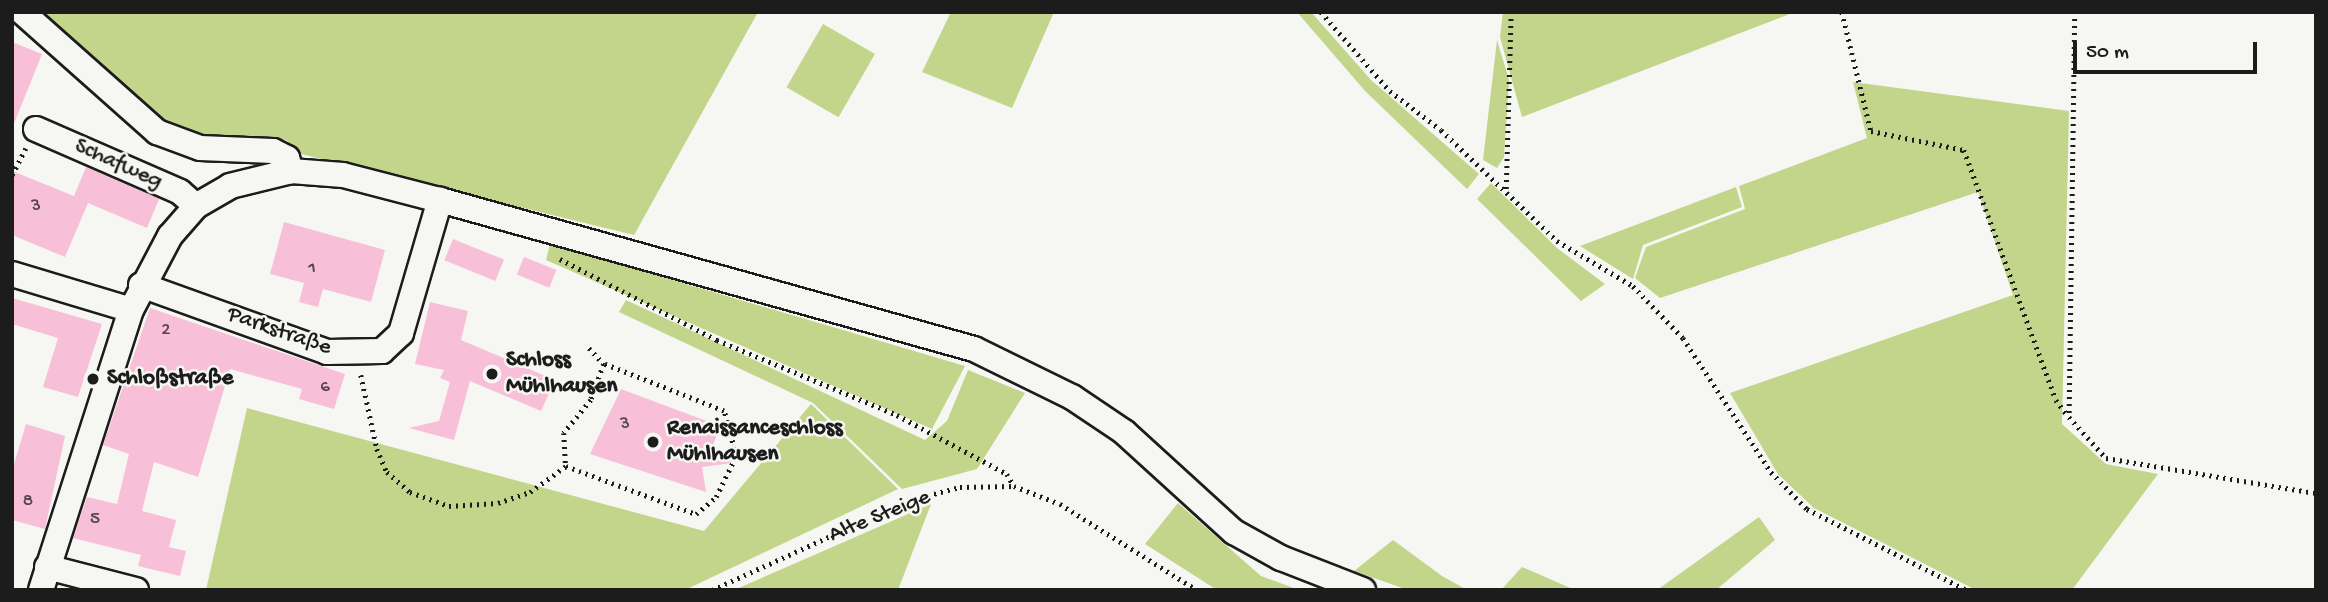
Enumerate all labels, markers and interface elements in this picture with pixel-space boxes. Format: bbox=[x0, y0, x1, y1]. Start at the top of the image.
scale bar bbox=[2076, 28, 2260, 72]
text: 50 m bbox=[2086, 41, 2129, 66]
street label: Schafweg bbox=[70, 133, 166, 197]
house number: 3 bbox=[31, 196, 41, 218]
house number: 1 bbox=[308, 258, 316, 280]
street label: Parkstraße bbox=[223, 301, 335, 363]
house number: 2 bbox=[161, 320, 171, 342]
place label: Schloss Mühlhausen bbox=[506, 347, 617, 401]
place label: Schloßstraße bbox=[107, 365, 233, 393]
marker: Schloss Mühlhausen bbox=[484, 366, 500, 382]
marker: Schloßstraße bbox=[85, 371, 101, 387]
house number: 6 bbox=[320, 377, 330, 399]
house number: 3 bbox=[620, 414, 630, 436]
place label: Renaissanceschloss Mühlhausen bbox=[667, 415, 842, 469]
marker: Renaissanceschloss Mühlhausen bbox=[645, 434, 661, 450]
street label: Alte Steige bbox=[825, 484, 935, 550]
house number: 8 bbox=[23, 491, 33, 513]
house number: 5 bbox=[90, 509, 100, 531]

